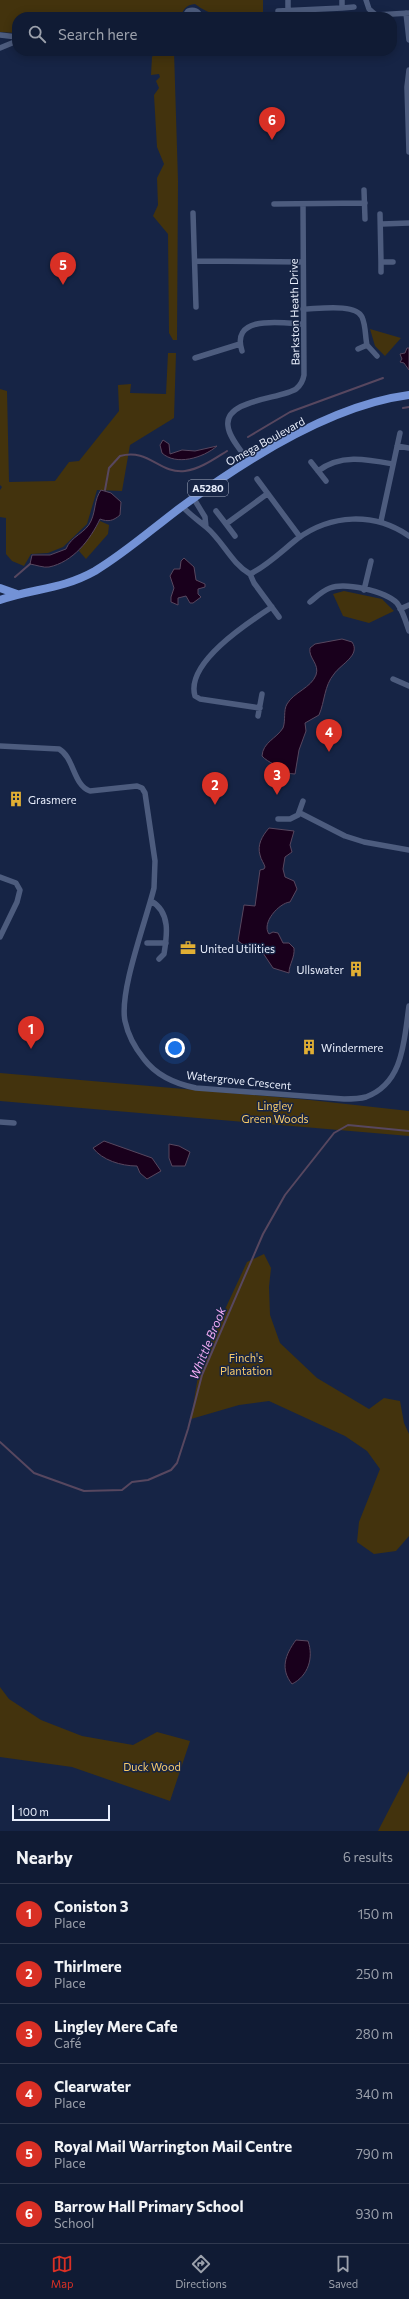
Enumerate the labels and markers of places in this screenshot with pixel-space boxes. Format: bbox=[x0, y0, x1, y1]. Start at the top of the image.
pin: 6 bbox=[259, 107, 285, 140]
pin: 5 bbox=[50, 252, 76, 285]
pin: 4 bbox=[316, 719, 342, 752]
pin: 3 bbox=[264, 762, 290, 795]
pin: 2 bbox=[202, 772, 228, 805]
building icon: Grasmere bbox=[7, 790, 25, 808]
place label: Grasmere bbox=[28, 793, 77, 806]
office icon: United Utilities bbox=[179, 939, 197, 957]
place label: United Utilities bbox=[200, 942, 275, 955]
building icon: Ullswater bbox=[347, 960, 365, 978]
place label: Ullswater bbox=[296, 963, 345, 976]
pin: 1 bbox=[18, 1016, 44, 1049]
building icon: Windermere bbox=[300, 1038, 318, 1056]
place label: Windermere bbox=[321, 1041, 384, 1054]

